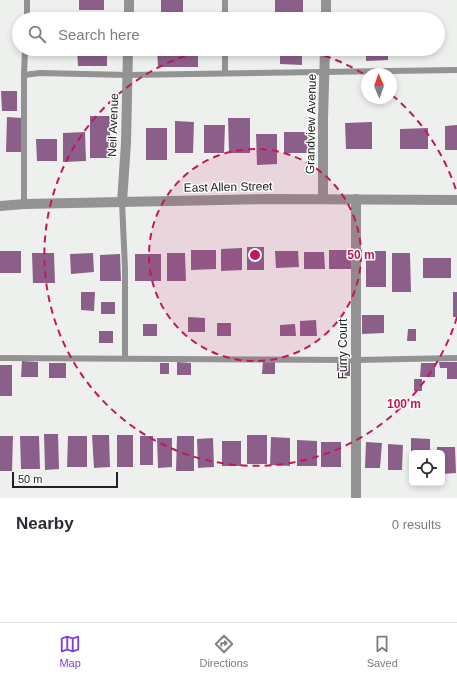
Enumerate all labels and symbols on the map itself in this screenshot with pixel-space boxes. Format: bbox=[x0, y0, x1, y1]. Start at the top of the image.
north arrow bbox=[361, 68, 397, 104]
street label: Grandview Avenue bbox=[303, 73, 319, 174]
street label: Neil Avenue bbox=[105, 93, 121, 157]
street label: East Allen Street bbox=[184, 179, 273, 195]
centre of rings bbox=[248, 248, 262, 262]
text: 50 m bbox=[347, 248, 375, 262]
street label: Furry Court bbox=[336, 318, 350, 379]
text: 100 m bbox=[387, 397, 421, 411]
scale bar bbox=[12, 470, 118, 489]

